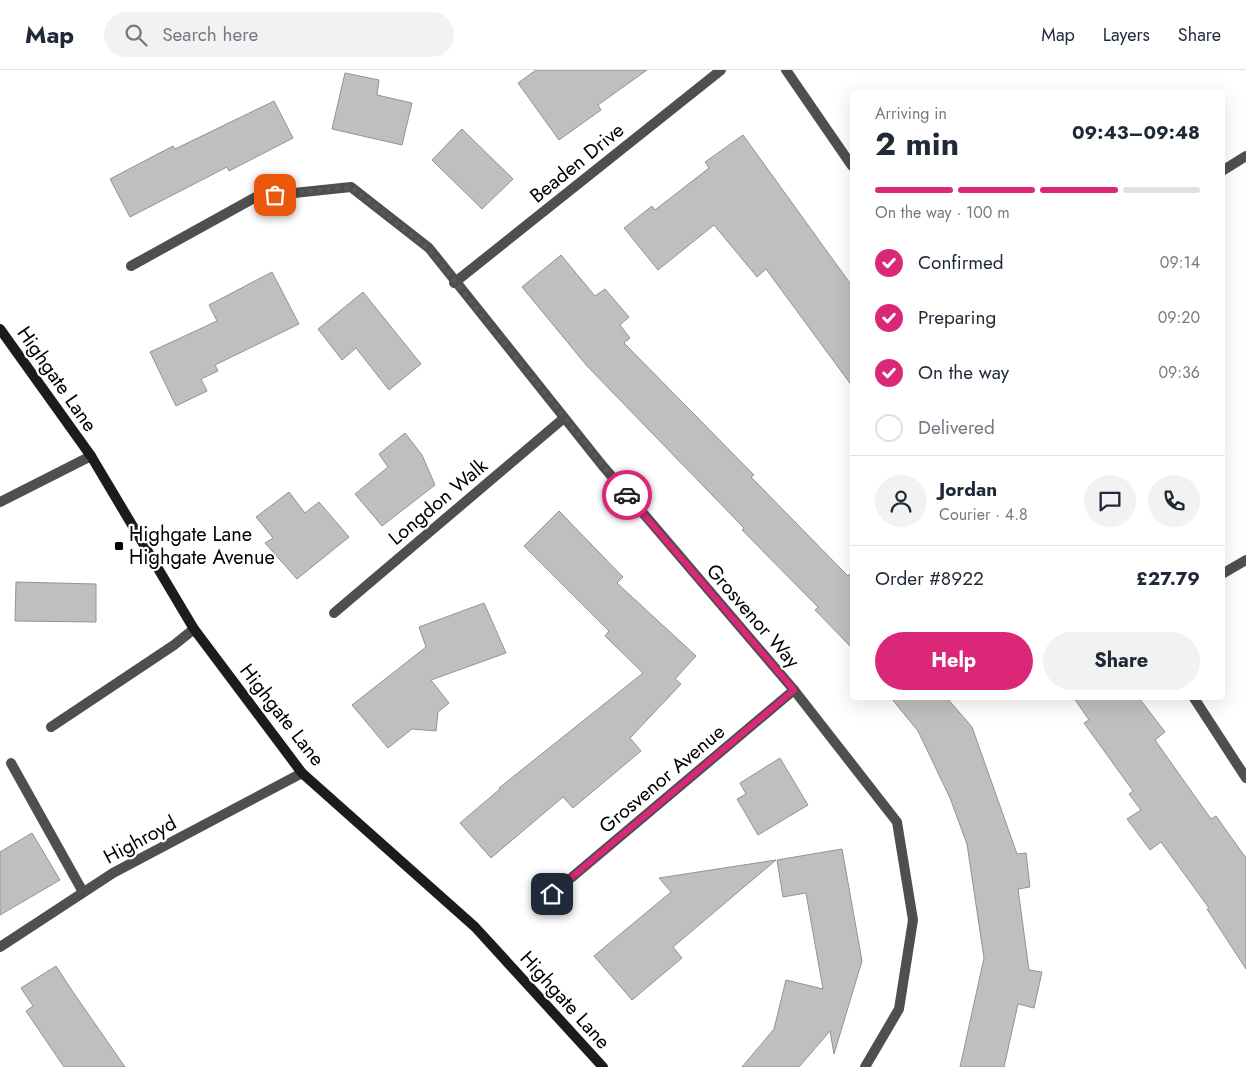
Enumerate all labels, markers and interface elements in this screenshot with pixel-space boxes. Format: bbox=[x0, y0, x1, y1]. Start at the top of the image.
search box bbox=[104, 12, 454, 57]
text: Map bbox=[25, 17, 74, 52]
icon: search bbox=[122, 21, 150, 49]
text: Search here bbox=[162, 21, 258, 48]
text: Map bbox=[1041, 22, 1075, 48]
text: Layers bbox=[1103, 22, 1150, 48]
text: Share bbox=[1178, 22, 1221, 48]
text: Arriving in bbox=[875, 102, 947, 125]
street label: Beaden Drive bbox=[524, 116, 630, 210]
text: 09:43–09:48 bbox=[1072, 119, 1200, 146]
text: 2 min bbox=[875, 121, 959, 167]
pin bbox=[254, 174, 296, 216]
icon: bag bbox=[261, 181, 289, 209]
text: On the way · 100 m bbox=[875, 201, 1010, 224]
icon: check bbox=[875, 249, 903, 277]
text: Confirmed bbox=[918, 249, 1004, 276]
text: 09:14 bbox=[1160, 251, 1200, 274]
icon: check bbox=[875, 304, 903, 332]
text: Preparing bbox=[918, 304, 996, 331]
text: 09:20 bbox=[1158, 306, 1200, 329]
street label: Highgate Lane bbox=[10, 320, 104, 438]
icon: check bbox=[875, 359, 903, 387]
text: On the way bbox=[918, 359, 1009, 386]
text: 09:36 bbox=[1158, 361, 1200, 384]
text: Delivered bbox=[918, 414, 995, 441]
street label: Longdon Walk bbox=[382, 452, 494, 552]
courier bbox=[602, 470, 652, 520]
button: person bbox=[875, 475, 927, 527]
button: chat bbox=[1084, 475, 1136, 527]
button: phone bbox=[1148, 475, 1200, 527]
text: Jordan bbox=[939, 476, 997, 503]
icon: car bbox=[613, 481, 641, 509]
text: Courier · 4.8 bbox=[939, 503, 1028, 526]
place label: Highgate Lane Highgate Avenue bbox=[129, 520, 275, 572]
marker: Highgate Lane Highgate Avenue bbox=[113, 540, 125, 552]
street label: Grosvenor Way bbox=[699, 557, 807, 675]
text: Order #8922 bbox=[875, 565, 984, 592]
text: £27.79 bbox=[1136, 565, 1200, 592]
button: Help bbox=[875, 632, 1033, 690]
button: Share bbox=[1043, 632, 1200, 690]
street label: Highgate Lane bbox=[233, 658, 331, 772]
street label: Grosvenor Avenue bbox=[593, 718, 731, 840]
street label: Highroyd bbox=[98, 809, 182, 871]
pin bbox=[531, 873, 573, 915]
icon: home bbox=[538, 880, 566, 908]
street label: Highgate Lane bbox=[513, 945, 617, 1055]

